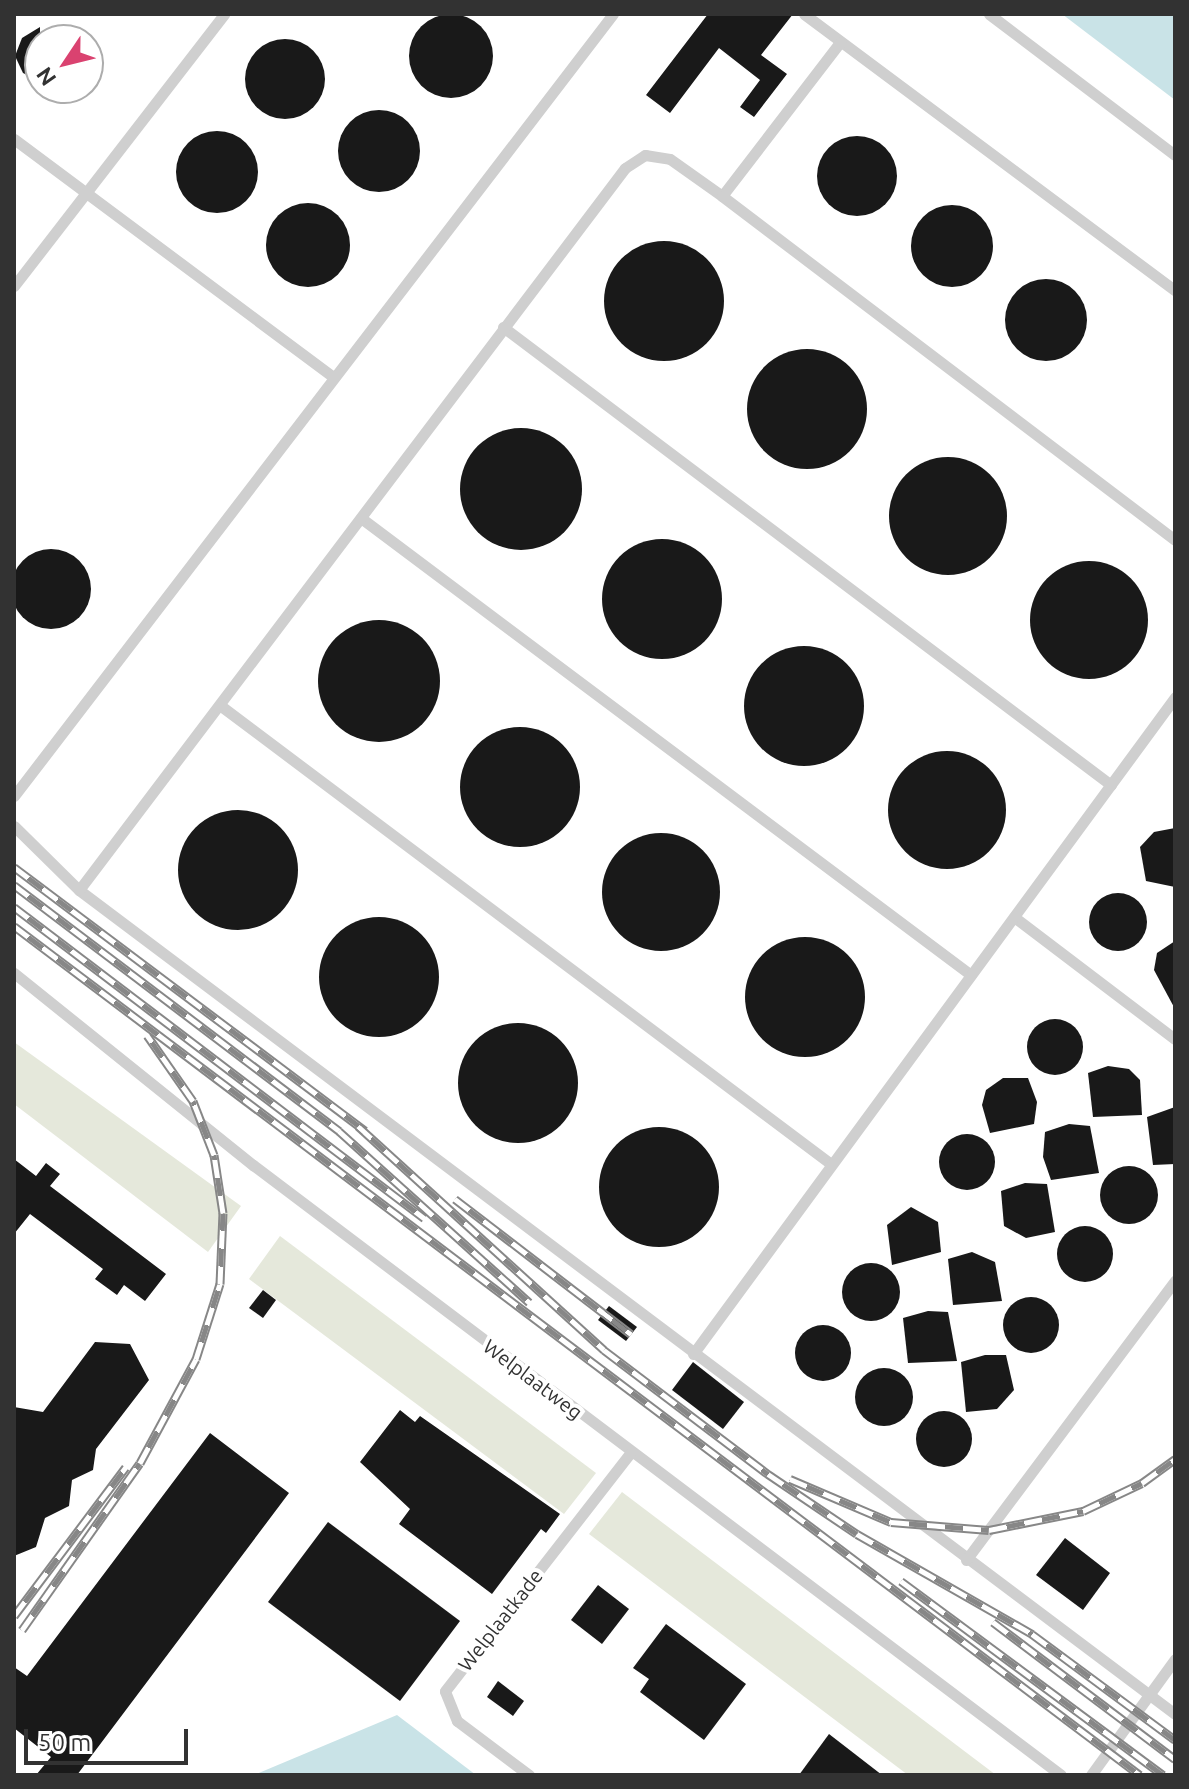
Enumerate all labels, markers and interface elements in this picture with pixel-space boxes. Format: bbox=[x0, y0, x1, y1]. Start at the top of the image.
north arrow bbox=[24, 24, 104, 104]
text: N bbox=[31, 63, 61, 91]
street label: Welplaatweg bbox=[479, 1334, 587, 1424]
street label: Welplaatkade bbox=[453, 1564, 547, 1676]
scale bar bbox=[28, 1713, 192, 1763]
text: 50 m bbox=[38, 1729, 91, 1756]

